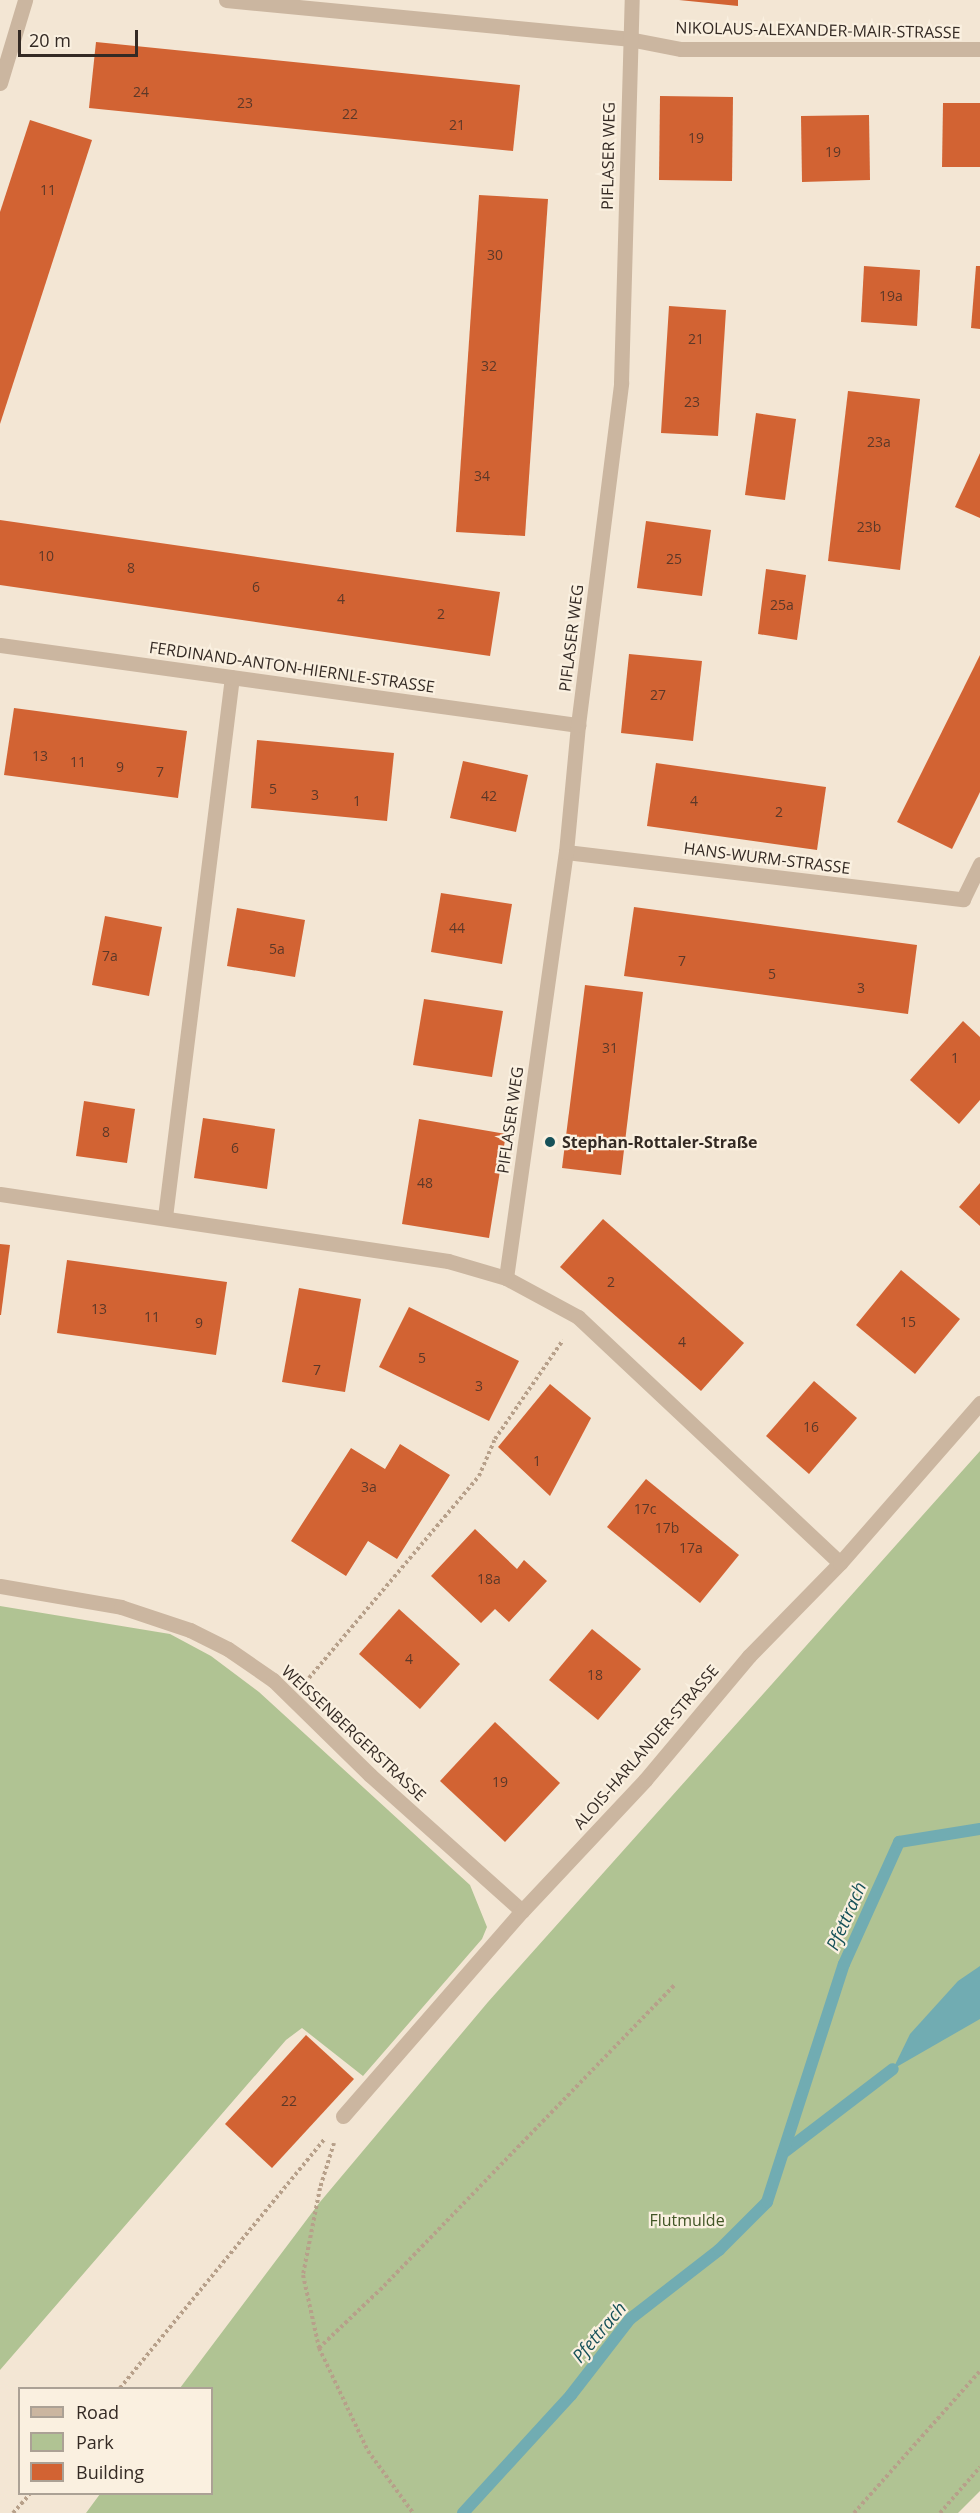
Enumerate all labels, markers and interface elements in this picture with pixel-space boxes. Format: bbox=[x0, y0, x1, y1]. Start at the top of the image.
scale bar bbox=[21, 18, 141, 56]
street label: NIKOLAUS-ALEXANDER-MAIR-STRASSE bbox=[675, 18, 961, 42]
text: 20 m bbox=[29, 28, 71, 52]
house number: 24 bbox=[133, 84, 149, 100]
house number: 23 bbox=[237, 95, 253, 111]
street label: PIFLASER WEG bbox=[597, 102, 619, 210]
house number: 22 bbox=[342, 106, 358, 122]
house number: 21 bbox=[449, 117, 465, 133]
house number: 19 bbox=[688, 130, 704, 146]
house number: 19 bbox=[825, 144, 841, 160]
house number: 11 bbox=[40, 182, 56, 198]
house number: 30 bbox=[487, 247, 503, 263]
house number: 19a bbox=[879, 288, 903, 304]
house number: 21 bbox=[688, 331, 704, 347]
house number: 32 bbox=[481, 358, 497, 374]
house number: 23 bbox=[684, 394, 700, 410]
house number: 23a bbox=[867, 434, 891, 450]
house number: 34 bbox=[474, 468, 490, 484]
house number: 23b bbox=[857, 519, 881, 535]
house number: 10 bbox=[38, 548, 54, 564]
house number: 25 bbox=[666, 551, 682, 567]
house number: 8 bbox=[127, 560, 135, 576]
house number: 6 bbox=[252, 579, 260, 595]
street label: PIFLASER WEG bbox=[555, 583, 587, 693]
house number: 4 bbox=[337, 591, 345, 607]
house number: 25a bbox=[770, 597, 794, 613]
house number: 2 bbox=[437, 606, 445, 622]
street label: FERDINAND-ANTON-HIERNLE-STRASSE bbox=[148, 637, 436, 697]
house number: 27 bbox=[650, 687, 666, 703]
house number: 13 bbox=[32, 748, 48, 764]
house number: 11 bbox=[70, 754, 86, 770]
house number: 9 bbox=[116, 759, 124, 775]
house number: 7 bbox=[156, 764, 164, 780]
house number: 5 bbox=[269, 781, 277, 797]
house number: 3 bbox=[311, 787, 319, 803]
house number: 42 bbox=[481, 788, 497, 804]
house number: 1 bbox=[353, 793, 361, 809]
house number: 4 bbox=[690, 793, 698, 809]
house number: 2 bbox=[775, 804, 783, 820]
street label: HANS-WURM-STRASSE bbox=[683, 838, 851, 878]
house number: 44 bbox=[449, 920, 465, 936]
house number: 5a bbox=[269, 941, 285, 957]
house number: 7a bbox=[102, 948, 118, 964]
house number: 7 bbox=[678, 953, 686, 969]
house number: 5 bbox=[768, 966, 776, 982]
house number: 3 bbox=[857, 980, 865, 996]
house number: 31 bbox=[602, 1040, 618, 1056]
house number: 1 bbox=[951, 1050, 959, 1066]
street label: PIFLASER WEG bbox=[493, 1065, 527, 1175]
house number: 8 bbox=[102, 1124, 110, 1140]
place label: Stephan-Rottaler-Straße bbox=[562, 1132, 757, 1152]
marker: Stephan-Rottaler-Straße bbox=[543, 1135, 557, 1149]
house number: 6 bbox=[231, 1140, 239, 1156]
house number: 48 bbox=[417, 1175, 433, 1191]
house number: 2 bbox=[607, 1274, 615, 1290]
house number: 13 bbox=[91, 1301, 107, 1317]
house number: 11 bbox=[144, 1309, 160, 1325]
house number: 15 bbox=[900, 1314, 916, 1330]
house number: 9 bbox=[195, 1315, 203, 1331]
house number: 4 bbox=[678, 1334, 686, 1350]
house number: 5 bbox=[418, 1350, 426, 1366]
house number: 7 bbox=[313, 1362, 321, 1378]
house number: 3 bbox=[475, 1378, 483, 1394]
house number: 16 bbox=[803, 1419, 819, 1435]
house number: 1 bbox=[533, 1453, 541, 1469]
house number: 3a bbox=[361, 1479, 377, 1495]
house number: 17c bbox=[634, 1501, 656, 1517]
house number: 17b bbox=[655, 1520, 679, 1536]
house number: 17a bbox=[679, 1540, 703, 1556]
house number: 18a bbox=[477, 1571, 501, 1587]
house number: 4 bbox=[405, 1651, 413, 1667]
street label: WEISSENBERGERSTRASSE bbox=[278, 1661, 430, 1805]
street label: ALOIS-HARLANDER-STRASSE bbox=[569, 1661, 723, 1833]
house number: 18 bbox=[587, 1667, 603, 1683]
house number: 19 bbox=[492, 1774, 508, 1790]
water label: Pfettrach bbox=[821, 1879, 871, 1953]
house number: 22 bbox=[281, 2093, 297, 2109]
park label: Flutmulde bbox=[649, 2210, 725, 2230]
water label: Pfettrach bbox=[567, 2297, 631, 2367]
legend bbox=[18, 2387, 213, 2495]
text: Road bbox=[76, 2400, 119, 2424]
text: Park bbox=[76, 2430, 114, 2454]
text: Building bbox=[76, 2460, 144, 2484]

